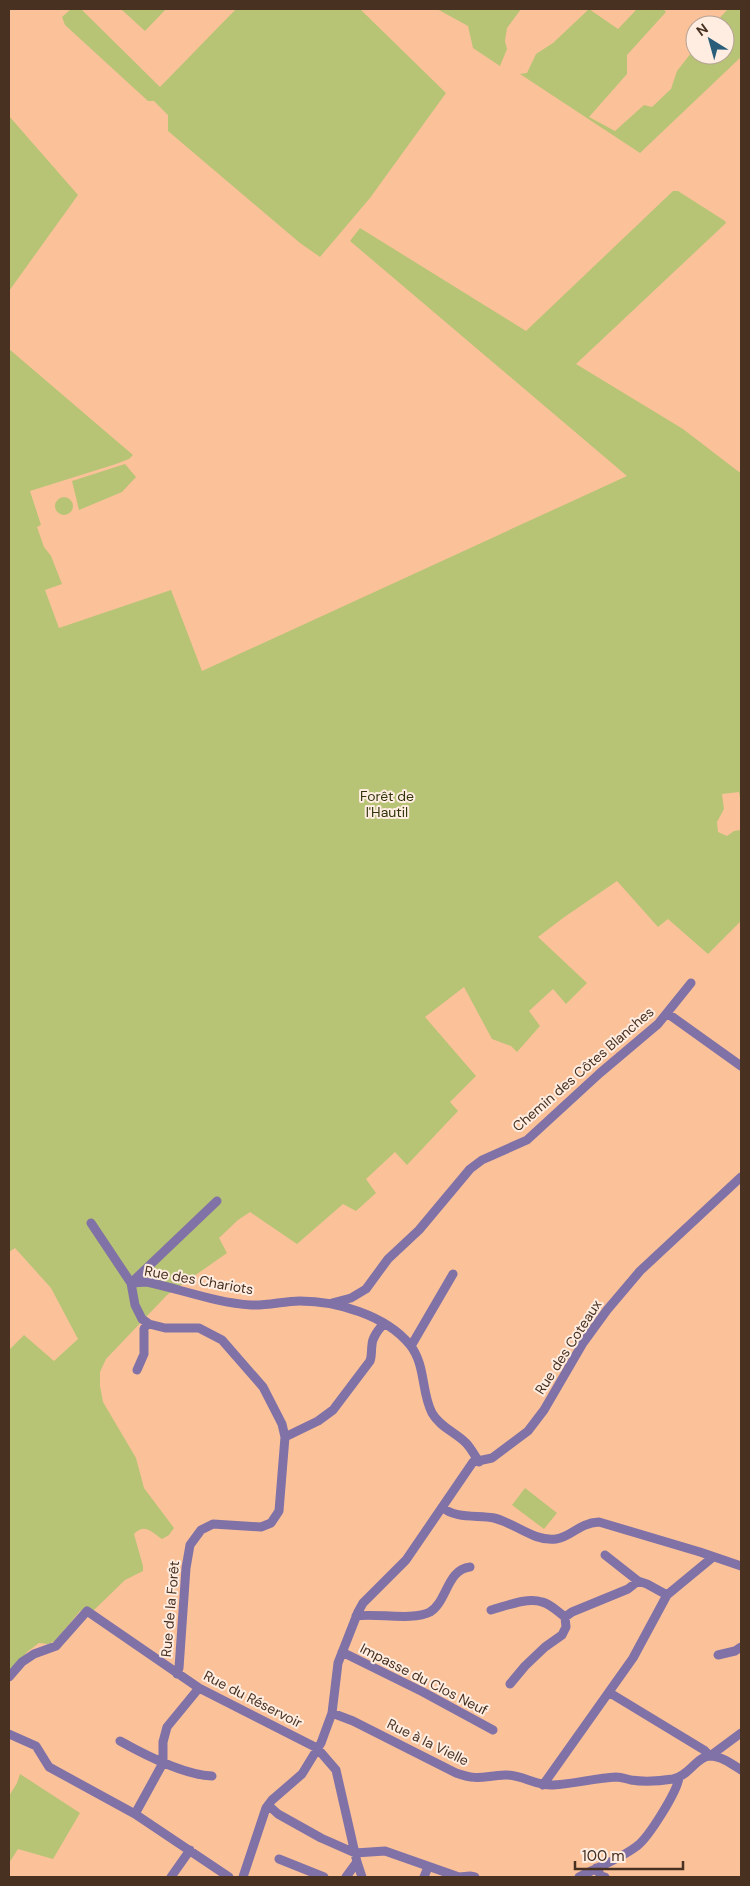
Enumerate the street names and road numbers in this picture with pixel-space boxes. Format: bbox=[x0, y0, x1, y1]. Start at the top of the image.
street label: Chemin des Côtes Blanches bbox=[509, 1003, 657, 1135]
street label: Rue des Chariots bbox=[143, 1262, 255, 1298]
street label: Rue des Coteaux bbox=[531, 1296, 605, 1398]
street label: Rue de la Forêt bbox=[157, 1560, 183, 1658]
street label: Impasse du Clos Neuf bbox=[357, 1639, 491, 1719]
street label: Rue du Réservoir bbox=[201, 1666, 305, 1732]
street label: Rue à la Vielle bbox=[384, 1714, 472, 1770]

